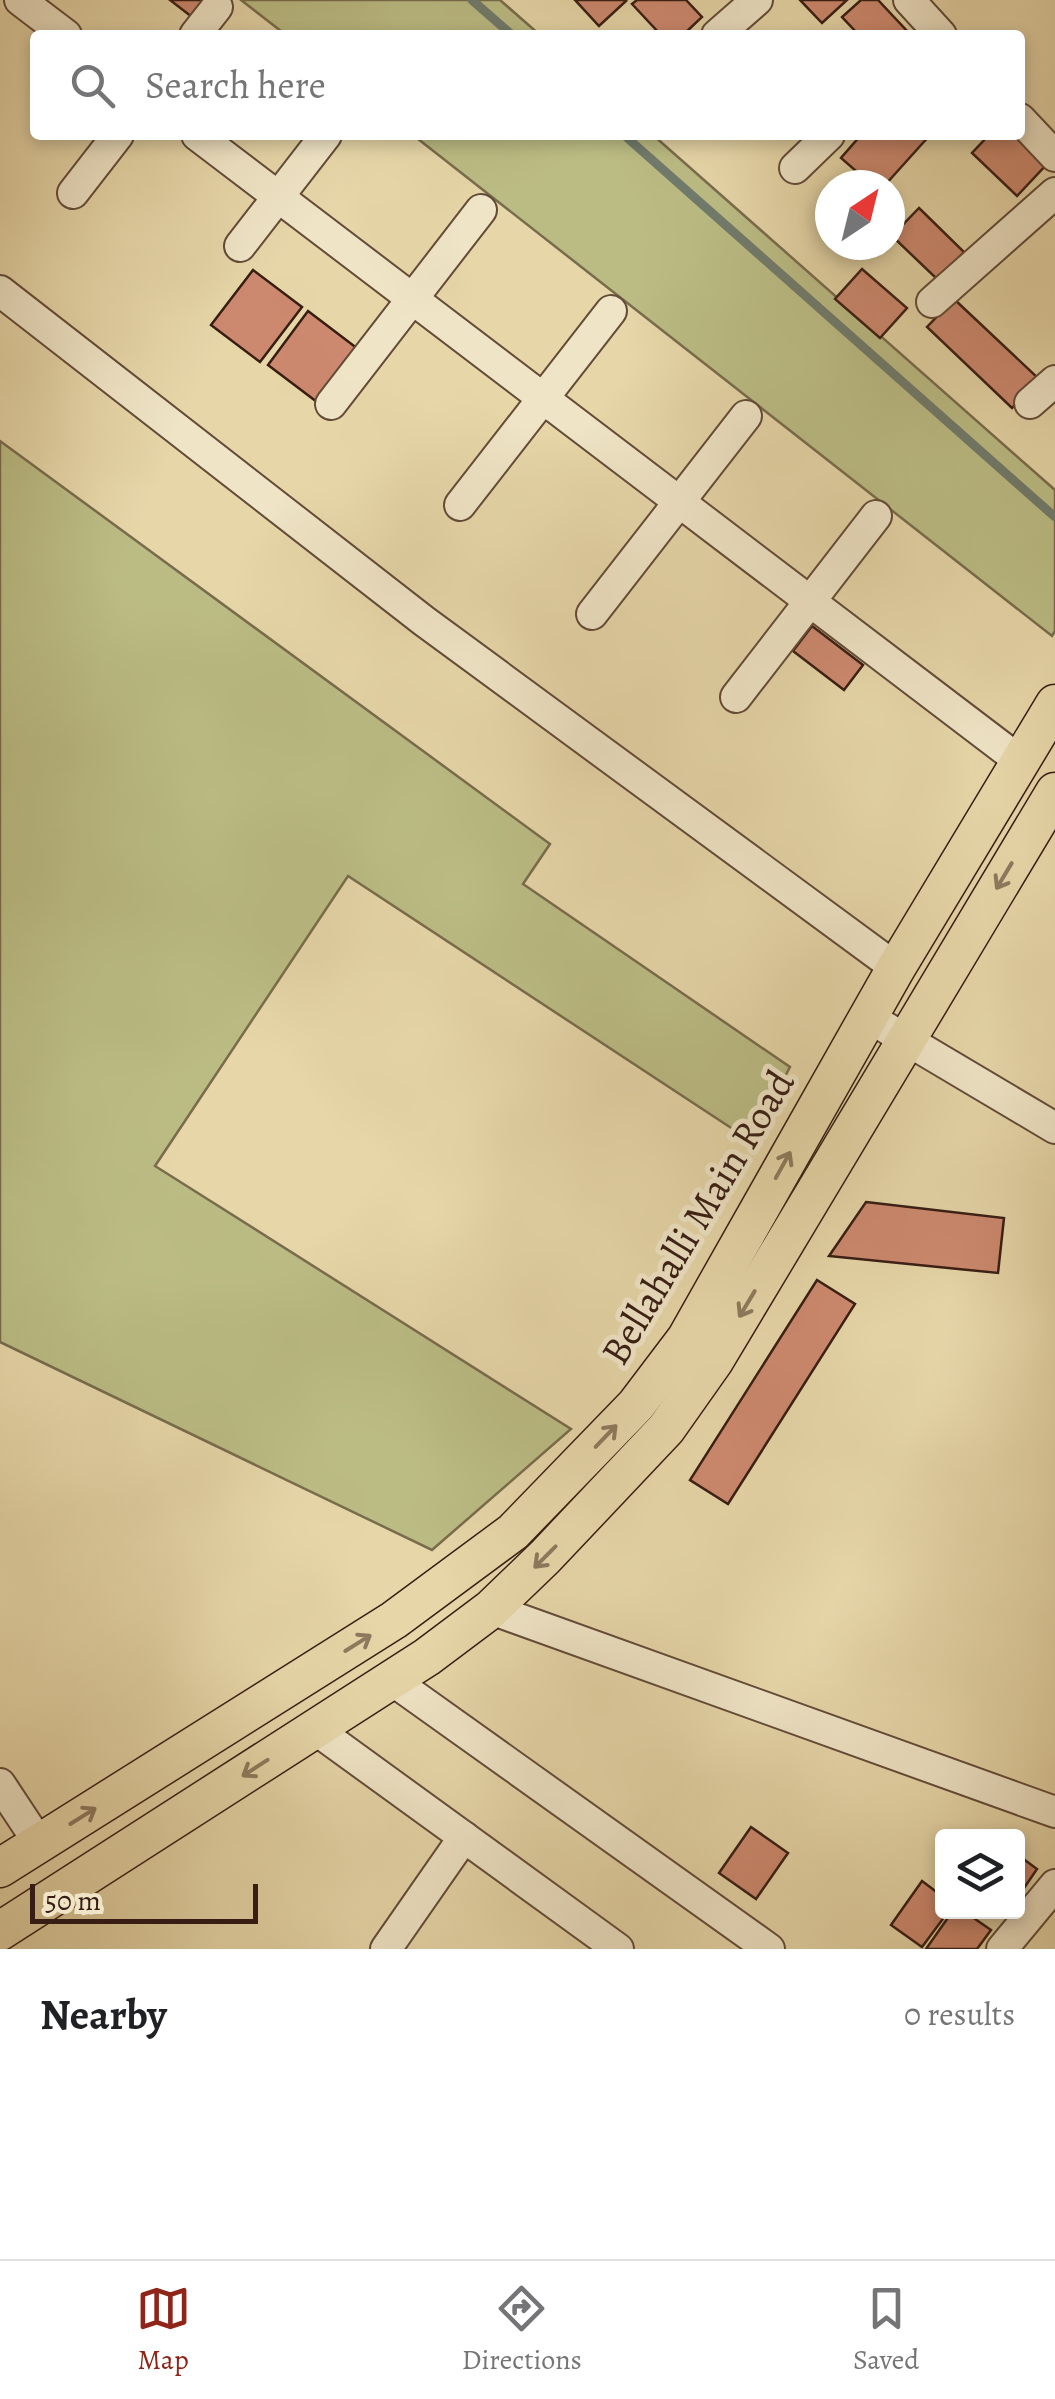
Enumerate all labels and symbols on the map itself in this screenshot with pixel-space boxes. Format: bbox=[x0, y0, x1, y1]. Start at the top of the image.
north arrow bbox=[815, 170, 905, 260]
one-way arrow bbox=[994, 861, 1015, 890]
street label: Bellahalli Main Road bbox=[588, 1059, 807, 1375]
one-way arrow bbox=[774, 1151, 794, 1180]
one-way arrow bbox=[737, 1289, 757, 1318]
one-way arrow bbox=[594, 1424, 618, 1448]
one-way arrow bbox=[533, 1544, 557, 1568]
one-way arrow bbox=[343, 1633, 372, 1654]
one-way arrow bbox=[241, 1757, 269, 1778]
one-way arrow bbox=[68, 1806, 96, 1826]
scale bar bbox=[30, 1879, 258, 1924]

